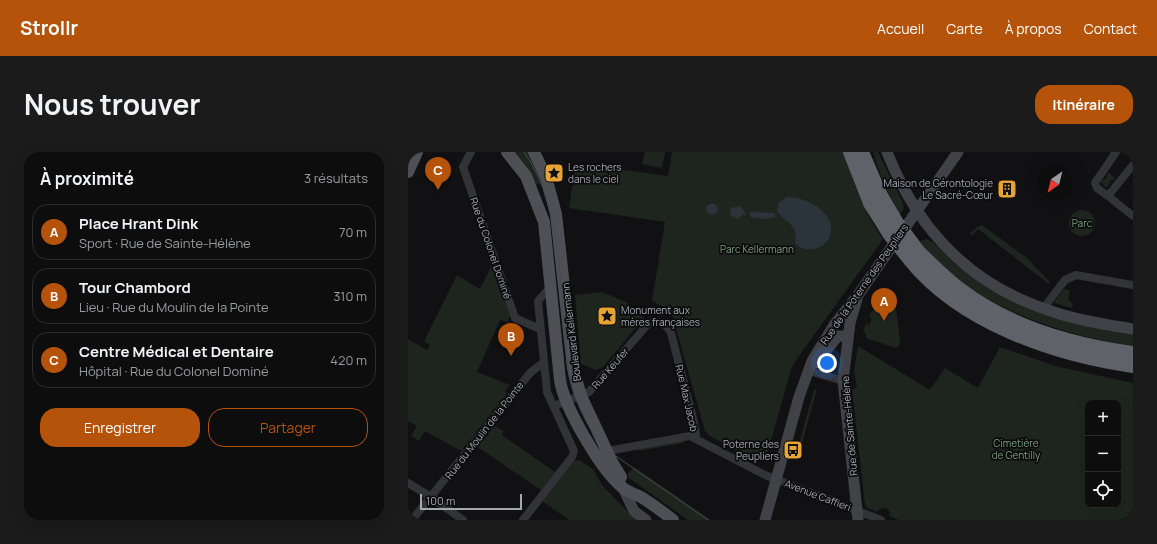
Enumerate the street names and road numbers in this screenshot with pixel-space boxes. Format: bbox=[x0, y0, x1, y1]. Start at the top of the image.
street label: Rue du Colonel Dominé bbox=[467, 195, 515, 301]
street label: Rue de la Poterne des Peupliers bbox=[817, 221, 911, 347]
street label: Boulevard Kellermann bbox=[558, 282, 584, 382]
street label: Rue Keufer bbox=[588, 344, 632, 392]
street label: Rue Max Jacob bbox=[672, 363, 702, 433]
street label: Rue de Sainte-Hélène bbox=[838, 375, 860, 477]
street label: Rue du Moulin de la Pointe bbox=[441, 378, 527, 482]
street label: Avenue Caffieri bbox=[783, 476, 853, 514]

